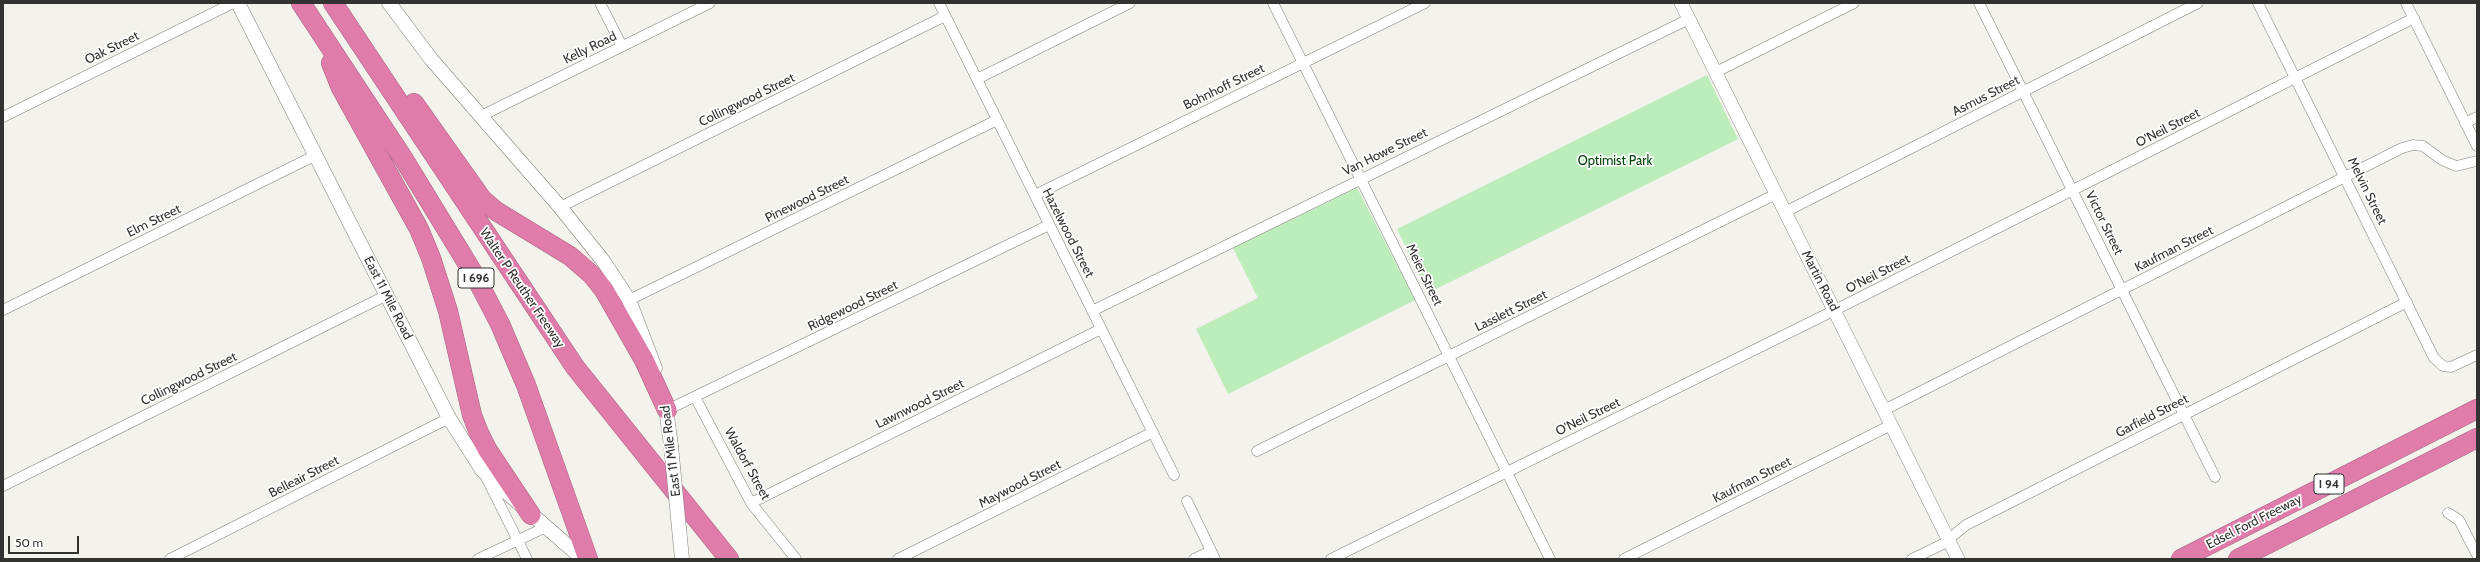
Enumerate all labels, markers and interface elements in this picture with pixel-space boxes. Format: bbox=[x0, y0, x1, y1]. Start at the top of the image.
street label: Oak Street bbox=[82, 28, 142, 68]
street label: Kelly Road bbox=[561, 28, 619, 68]
street label: Bohnhoff Street bbox=[1181, 61, 1267, 113]
street label: Collingwood Street bbox=[696, 70, 798, 130]
street label: Asmus Street bbox=[1950, 72, 2022, 120]
street label: O'Neil Street bbox=[2133, 105, 2203, 151]
street label: Van Howe Street bbox=[1340, 125, 1430, 179]
park label: Optimist Park bbox=[1578, 153, 1652, 169]
street label: Melvin Street bbox=[2344, 155, 2390, 227]
street label: Pinewood Street bbox=[763, 172, 851, 226]
street label: Hazelwood Street bbox=[1039, 186, 1097, 280]
street label: Victor Street bbox=[2082, 189, 2126, 257]
street label: Elm Street bbox=[125, 201, 183, 241]
street label: Kaufman Street bbox=[2132, 223, 2216, 275]
street label: Walter P Reuther Freeway bbox=[476, 225, 568, 351]
street label: Meier Street bbox=[1402, 242, 1446, 308]
street label: Martin Road bbox=[1798, 248, 1842, 314]
street label: O'Neil Street bbox=[1843, 251, 1913, 297]
street label: East 11 Mile Road bbox=[360, 254, 416, 342]
road number: I 696 bbox=[458, 268, 494, 288]
street label: Ridgewood Street bbox=[806, 277, 900, 335]
street label: Lasslett Street bbox=[1472, 287, 1550, 335]
street label: Collingwood Street bbox=[138, 349, 240, 409]
street label: Lawnwood Street bbox=[873, 376, 967, 432]
street label: Garfield Street bbox=[2113, 391, 2191, 441]
street label: O'Neil Street bbox=[1553, 395, 1623, 439]
street label: East 11 Mile Road bbox=[658, 405, 684, 497]
street label: Waldorf Street bbox=[721, 425, 773, 503]
street label: Belleair Street bbox=[266, 453, 342, 501]
street label: Kaufman Street bbox=[1710, 454, 1794, 506]
street label: Maywood Street bbox=[976, 457, 1064, 511]
road number: I 94 bbox=[2314, 474, 2344, 494]
street label: Edsel Ford Freeway bbox=[2204, 491, 2304, 553]
scale bar bbox=[10, 528, 81, 554]
text: 50 m bbox=[15, 535, 43, 550]

